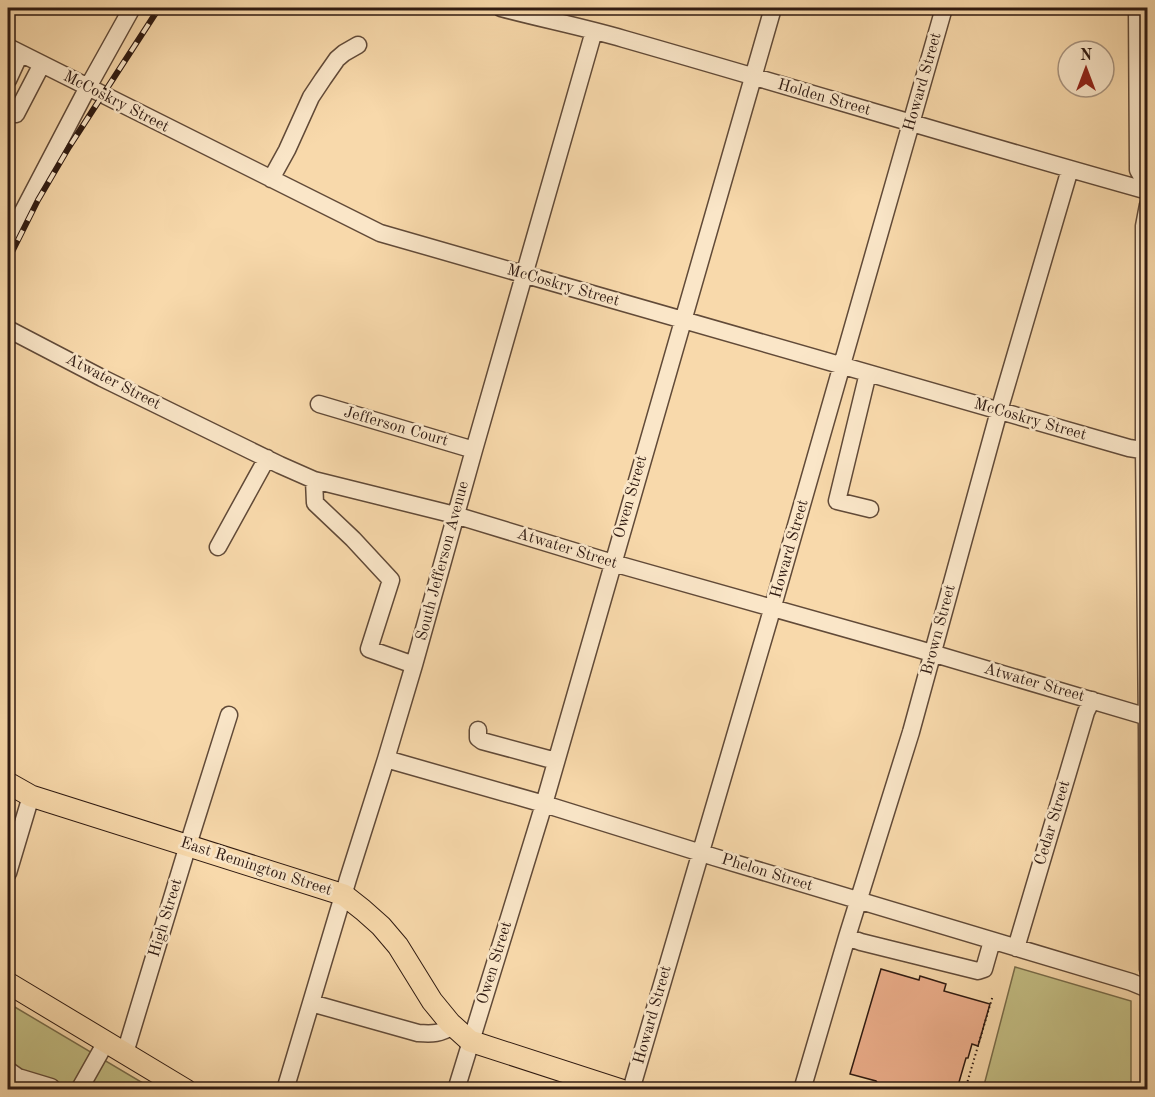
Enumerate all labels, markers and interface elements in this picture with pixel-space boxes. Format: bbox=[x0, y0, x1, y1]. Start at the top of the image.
street label: Howard Street bbox=[901, 30, 945, 133]
north arrow bbox=[1056, 39, 1116, 99]
text: N bbox=[1080, 48, 1093, 64]
street label: McCoskry Street bbox=[61, 68, 172, 136]
street label: Holden Street bbox=[776, 77, 873, 119]
street label: McCoskry Street bbox=[505, 262, 621, 310]
street label: Atwater Street bbox=[63, 351, 163, 413]
street label: McCoskry Street bbox=[972, 396, 1088, 444]
street label: Jefferson Court bbox=[342, 404, 450, 450]
street label: Owen Street bbox=[611, 453, 651, 540]
street label: South Jefferson Avenue bbox=[414, 479, 472, 643]
street label: Howard Street bbox=[768, 497, 812, 600]
street label: Atwater Street bbox=[515, 526, 619, 572]
street label: Brown Street bbox=[919, 583, 959, 677]
street label: Atwater Street bbox=[982, 661, 1087, 705]
street label: Cedar Street bbox=[1033, 778, 1074, 867]
street label: East Remington Street bbox=[178, 835, 334, 899]
street label: Phelon Street bbox=[719, 852, 815, 895]
street label: High Street bbox=[146, 876, 186, 959]
street label: Owen Street bbox=[475, 919, 515, 1006]
street label: Howard Street bbox=[631, 963, 675, 1066]

